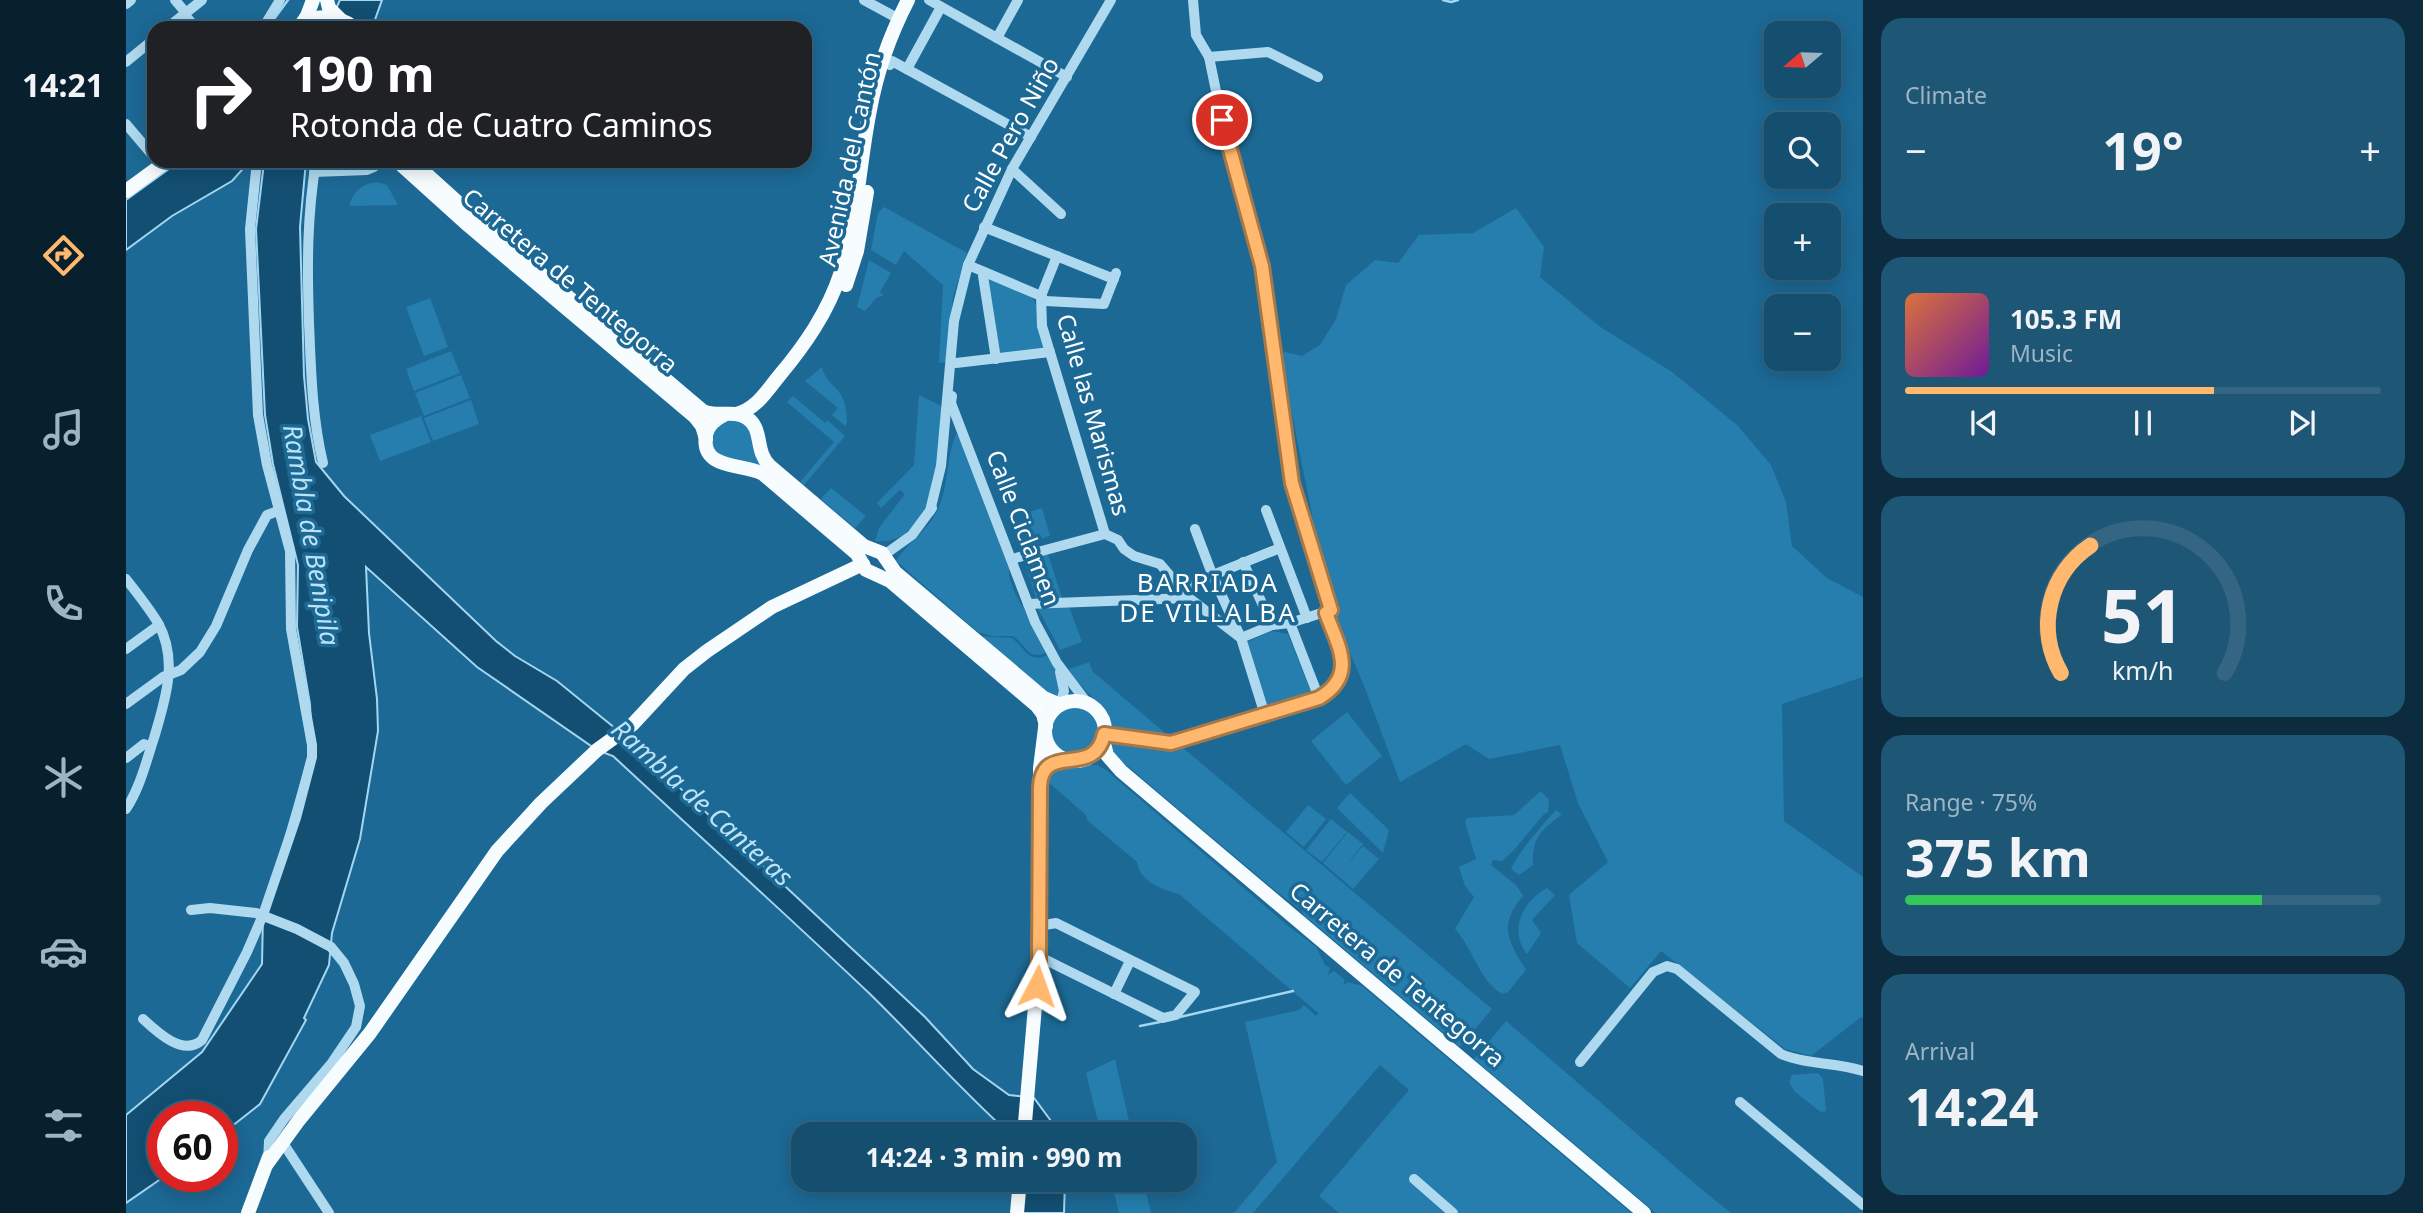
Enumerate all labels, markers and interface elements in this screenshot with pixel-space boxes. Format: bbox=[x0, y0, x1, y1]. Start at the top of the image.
north arrow bbox=[1764, 21, 1841, 98]
map controls bbox=[1764, 21, 1841, 371]
text: 190 m bbox=[290, 40, 435, 106]
street label: Avenida del Cantón bbox=[810, 48, 887, 269]
icon: right bbox=[175, 49, 266, 140]
street label: Calle Pero Niño bbox=[953, 51, 1066, 218]
text: 14:21 bbox=[22, 63, 104, 106]
text: Climate bbox=[1905, 79, 1987, 111]
pin bbox=[1192, 90, 1252, 150]
icon: arrive bbox=[1203, 101, 1241, 139]
text: Rotonda de Cuatro Caminos bbox=[290, 103, 713, 146]
button: search bbox=[1764, 112, 1841, 189]
text: 19° bbox=[2102, 114, 2184, 185]
text: − bbox=[1905, 124, 1927, 176]
text: + bbox=[2359, 124, 2381, 176]
street label: Carretera de Tentegorra bbox=[456, 180, 686, 380]
button: + bbox=[1764, 203, 1841, 280]
icon: directions bbox=[39, 231, 88, 280]
button: − bbox=[1764, 294, 1841, 371]
text: 105.3 FM bbox=[2010, 301, 2122, 337]
street label: Calle las Marismas bbox=[1050, 310, 1139, 519]
text: Music bbox=[2010, 337, 2073, 369]
icon: previous bbox=[1965, 404, 2003, 442]
icon: pause bbox=[2124, 404, 2162, 442]
icon: next bbox=[2283, 404, 2321, 442]
icon: music bbox=[39, 405, 88, 454]
water label: Rambla de Benipila bbox=[275, 421, 349, 649]
street label: Calle Ciclamen bbox=[980, 445, 1069, 610]
district label: BARRIADA DE VILLALBA bbox=[1119, 564, 1297, 630]
text: 51 bbox=[2101, 565, 2185, 664]
icon: phone bbox=[39, 579, 88, 628]
text: km/h bbox=[2112, 652, 2174, 686]
water label: Rambla de Canteras bbox=[604, 711, 801, 894]
icon: climate bbox=[39, 753, 88, 802]
text: Range · 75% bbox=[1905, 786, 2037, 818]
text: 375 km bbox=[1905, 821, 2091, 892]
street label: Carretera de Tentegorra bbox=[1283, 874, 1513, 1074]
icon: car bbox=[39, 927, 88, 976]
position arrow bbox=[1000, 949, 1074, 1023]
text: Arrival bbox=[1905, 1035, 1975, 1067]
text: 14:24 bbox=[1905, 1070, 2039, 1141]
icon: filters bbox=[39, 1101, 88, 1150]
speed limit sign: 60 bbox=[147, 1101, 238, 1192]
text: 14:24 · 3 min · 990 m bbox=[866, 1139, 1122, 1175]

